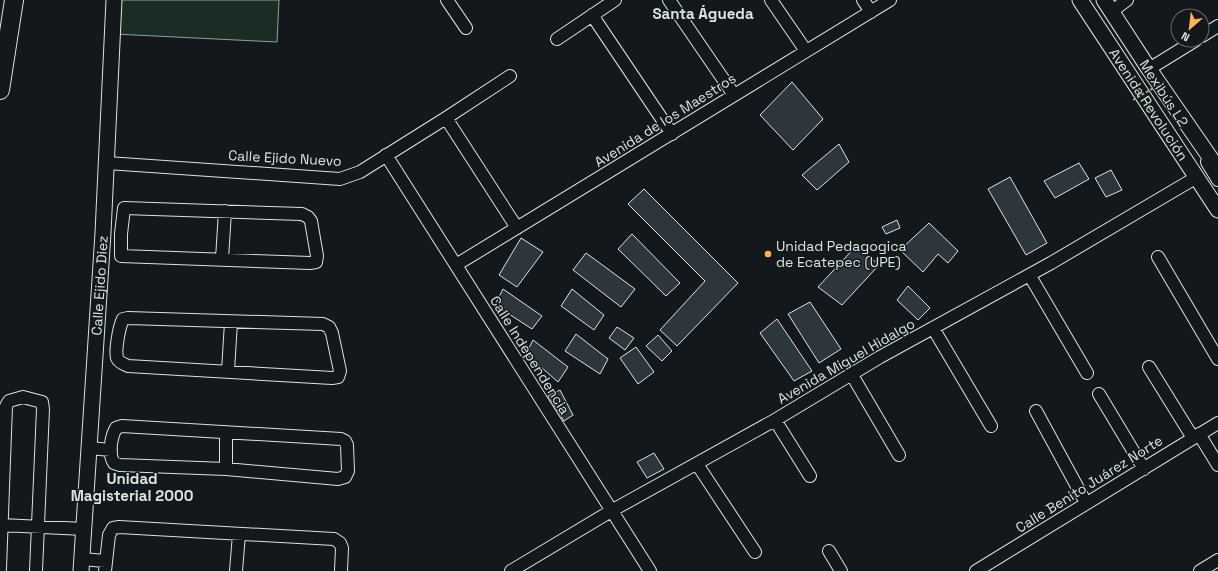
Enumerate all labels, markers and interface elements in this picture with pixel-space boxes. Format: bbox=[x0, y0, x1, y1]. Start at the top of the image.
district label: Santa Águeda bbox=[652, 4, 754, 23]
north arrow bbox=[1170, 8, 1210, 48]
text: N bbox=[1179, 29, 1192, 45]
street label: Avenida Revolución bbox=[1105, 45, 1192, 164]
street label: Mexibús L2 bbox=[1136, 56, 1192, 130]
street label: Avenida de los Maestros bbox=[591, 69, 739, 171]
street label: Calle Ejido Nuevo bbox=[228, 146, 342, 170]
street label: Calle Ejido Diez bbox=[87, 235, 112, 336]
place label: Unidad Pedagogica de Ecatepec (UPE) bbox=[776, 237, 907, 271]
marker: Unidad Pedagogica de Ecatepec (UPE) bbox=[763, 249, 773, 259]
street label: Calle Independencia bbox=[486, 292, 574, 418]
street label: Avenida Miguel Hidalgo bbox=[774, 314, 918, 408]
street label: Calle Benito Juárez Norte bbox=[1012, 431, 1166, 537]
district label: Unidad Magisterial 2000 bbox=[71, 469, 193, 505]

